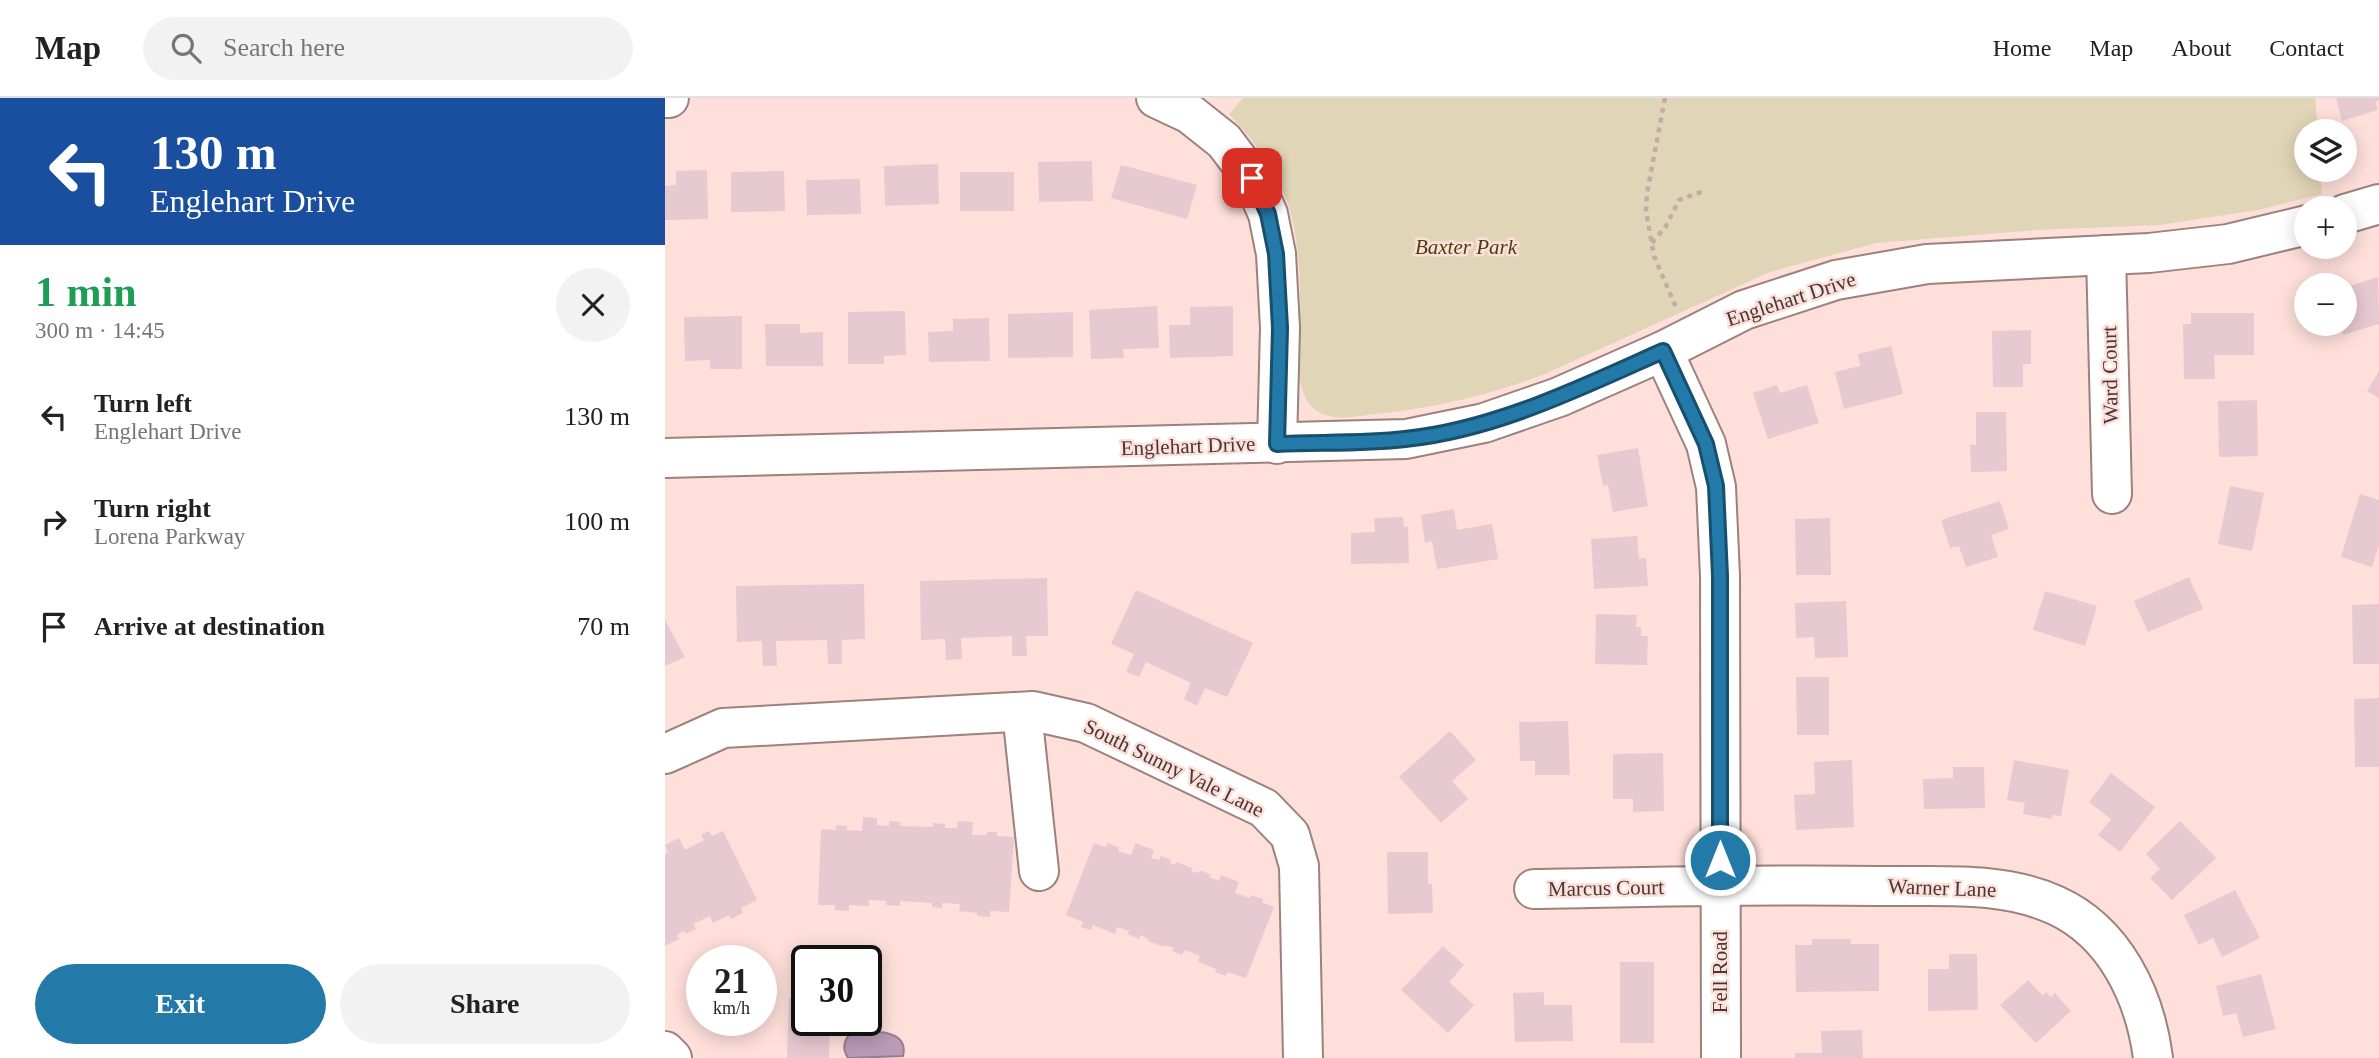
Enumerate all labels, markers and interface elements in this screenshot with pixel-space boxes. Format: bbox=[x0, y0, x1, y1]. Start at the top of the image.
search box bbox=[143, 17, 633, 80]
icon: search bbox=[167, 29, 205, 67]
text: Map bbox=[35, 30, 101, 66]
text: Search here bbox=[223, 33, 345, 62]
text: Home bbox=[1993, 35, 2051, 61]
text: Map bbox=[2089, 35, 2133, 61]
text: About bbox=[2171, 35, 2231, 61]
text: Contact bbox=[2269, 35, 2344, 61]
map controls bbox=[2294, 119, 2357, 336]
button: layers bbox=[2294, 119, 2357, 182]
text: 130 m bbox=[150, 125, 277, 180]
icon: left bbox=[35, 126, 126, 217]
pin bbox=[1222, 148, 1282, 208]
icon: arrive bbox=[1233, 159, 1271, 197]
text: Englehart Drive bbox=[150, 183, 355, 219]
button: + bbox=[2294, 196, 2357, 259]
park label: Baxter Park bbox=[1415, 235, 1518, 259]
street label: Englehart Drive bbox=[1723, 267, 1859, 331]
button: close bbox=[556, 268, 630, 342]
text: 1 min bbox=[35, 269, 137, 315]
button: − bbox=[2294, 273, 2357, 336]
text: 300 m · 14:45 bbox=[35, 318, 165, 343]
street label: Ward Court bbox=[2097, 326, 2123, 424]
text: Turn left bbox=[94, 389, 192, 418]
icon: left bbox=[35, 398, 73, 436]
text: 130 m bbox=[564, 402, 630, 431]
text: Englehart Drive bbox=[94, 419, 242, 444]
street label: Englehart Drive bbox=[1120, 432, 1256, 460]
text: Turn right bbox=[94, 494, 211, 523]
icon: right bbox=[35, 503, 73, 541]
text: 100 m bbox=[564, 507, 630, 536]
text: Lorena Parkway bbox=[94, 524, 245, 549]
icon: arrive bbox=[35, 608, 73, 646]
text: Arrive at destination bbox=[94, 612, 325, 641]
text: 70 m bbox=[577, 612, 630, 641]
street label: South Sunny Vale Lane bbox=[1080, 714, 1268, 822]
position arrow bbox=[1683, 823, 1757, 897]
street label: Warner Lane bbox=[1887, 874, 1997, 902]
street label: Marcus Court bbox=[1548, 875, 1664, 901]
street label: Fell Road bbox=[1708, 930, 1732, 1013]
speed limit sign: 30 bbox=[791, 945, 882, 1036]
text: 21 bbox=[714, 962, 749, 1001]
button: Exit bbox=[35, 964, 326, 1044]
button: Share bbox=[340, 964, 630, 1044]
text: km/h bbox=[713, 998, 750, 1018]

